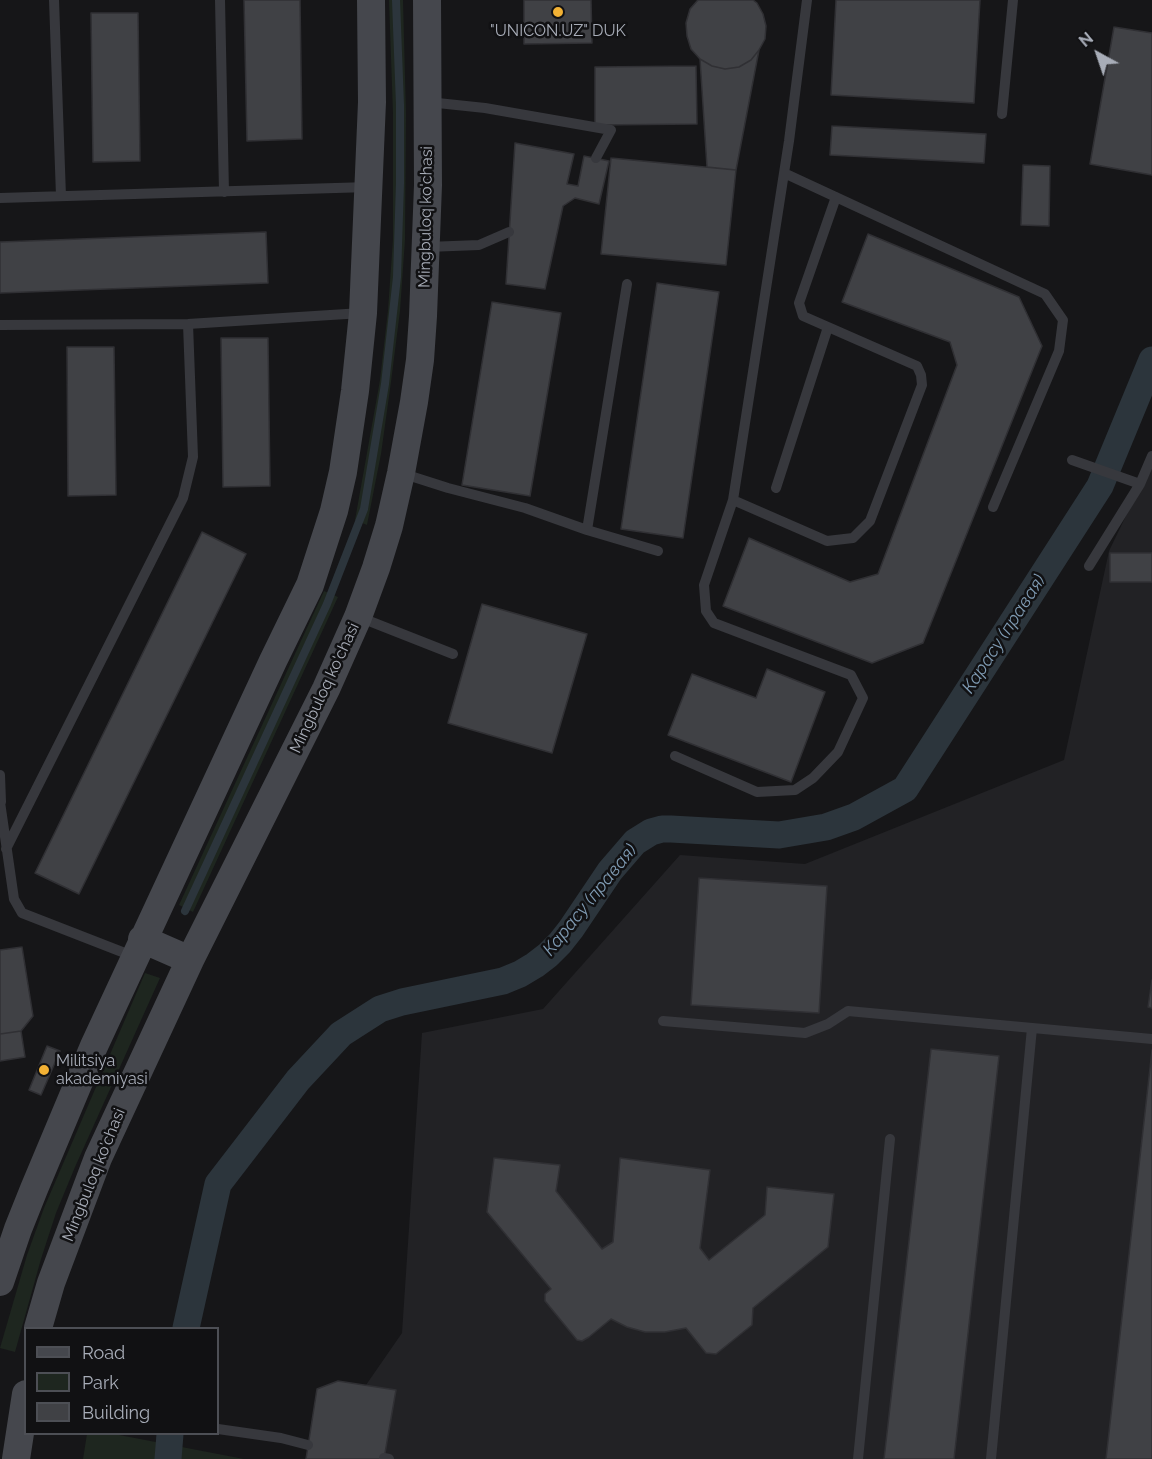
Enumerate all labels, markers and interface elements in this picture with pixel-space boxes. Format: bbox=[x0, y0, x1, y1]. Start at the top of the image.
marker: "UNICON.UZ" DUK bbox=[551, 5, 565, 19]
place label: "UNICON.UZ" DUK bbox=[490, 21, 626, 41]
north arrow bbox=[1068, 24, 1128, 84]
text: N bbox=[1075, 29, 1097, 51]
street label: Mingbuloq ko'chasi bbox=[415, 146, 437, 288]
water label: Карасу (правая) bbox=[958, 571, 1050, 697]
street label: Mingbuloq ko'chasi bbox=[286, 620, 364, 756]
water label: Карасу (правая) bbox=[538, 840, 642, 960]
place label: Militsiya akademiyasi bbox=[56, 1051, 148, 1089]
marker: Militsiya akademiyasi bbox=[37, 1063, 51, 1077]
street label: Mingbuloq ko'chasi bbox=[59, 1106, 129, 1244]
legend bbox=[24, 1327, 219, 1435]
text: Road bbox=[82, 1342, 125, 1363]
text: Park bbox=[82, 1372, 119, 1393]
text: Building bbox=[82, 1402, 150, 1423]

